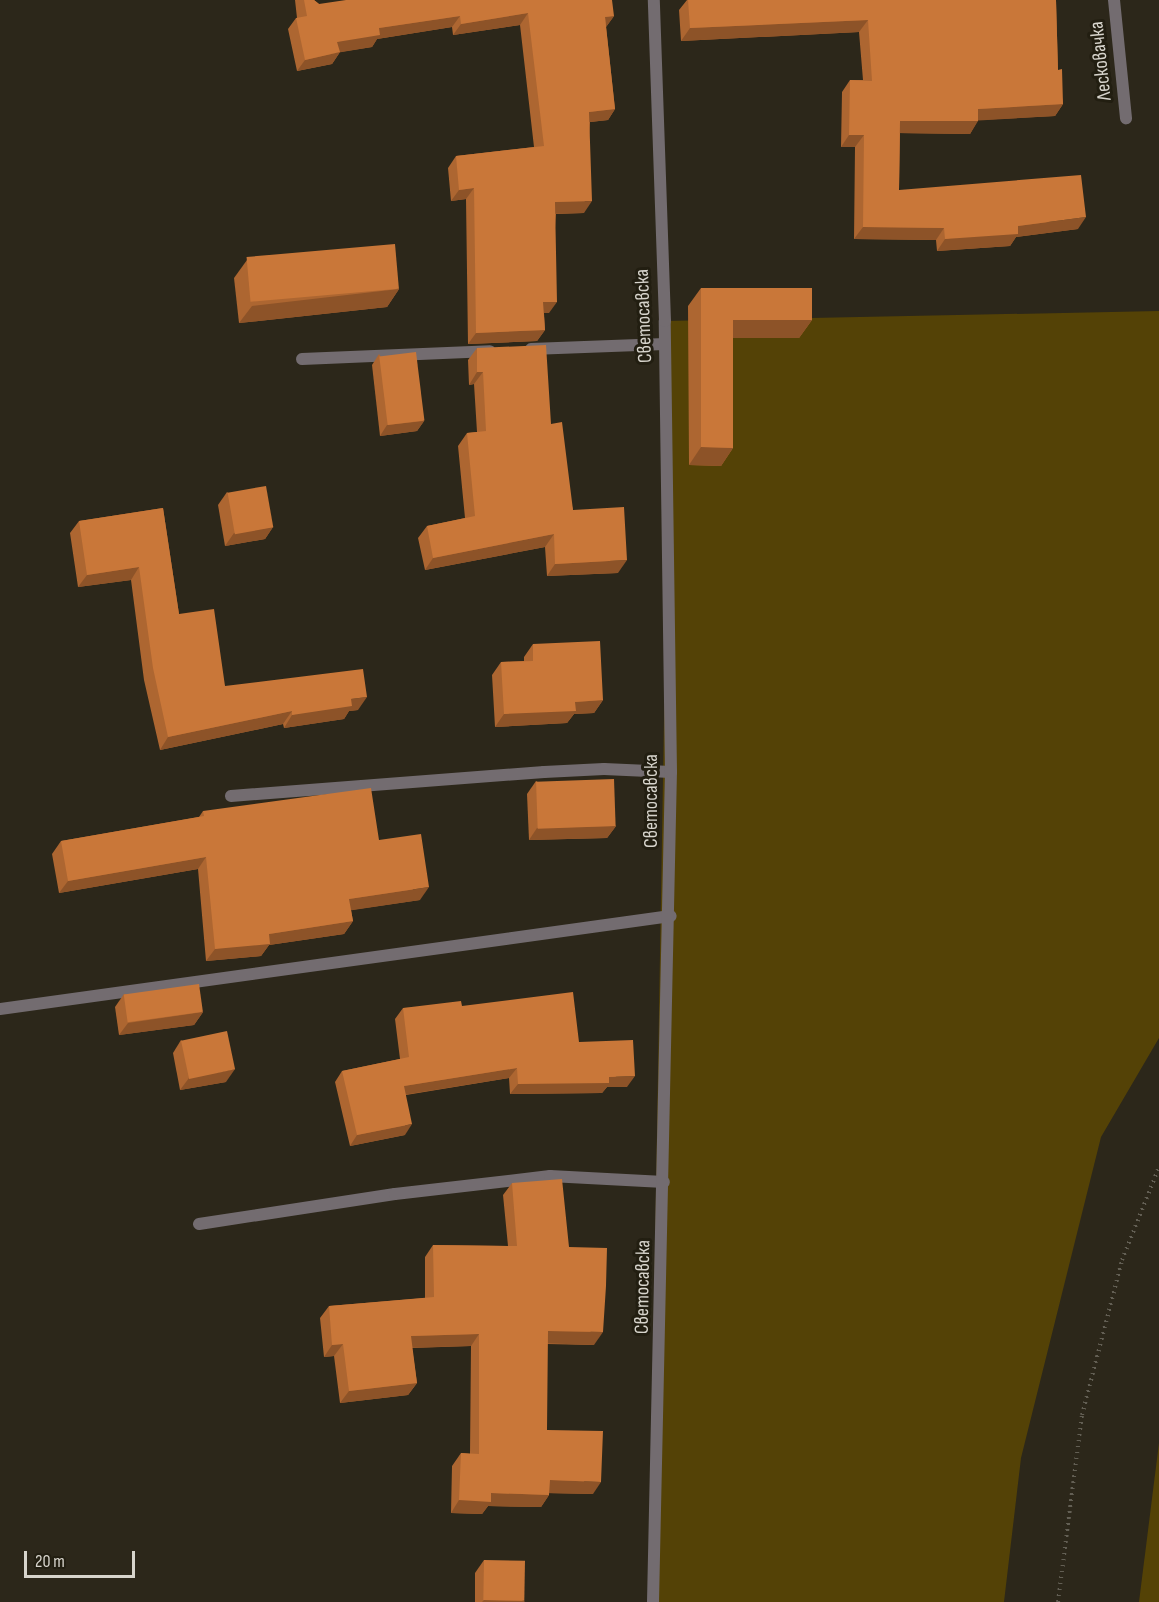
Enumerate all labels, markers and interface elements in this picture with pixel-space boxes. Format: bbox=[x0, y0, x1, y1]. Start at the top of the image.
street label: Лесковачка bbox=[1085, 20, 1117, 102]
street label: Светосавска bbox=[630, 269, 658, 363]
street label: Светосавска bbox=[639, 754, 663, 848]
street label: Светосавска bbox=[630, 1240, 656, 1334]
scale bar bbox=[27, 1539, 138, 1577]
text: 20 m bbox=[35, 1551, 65, 1572]

